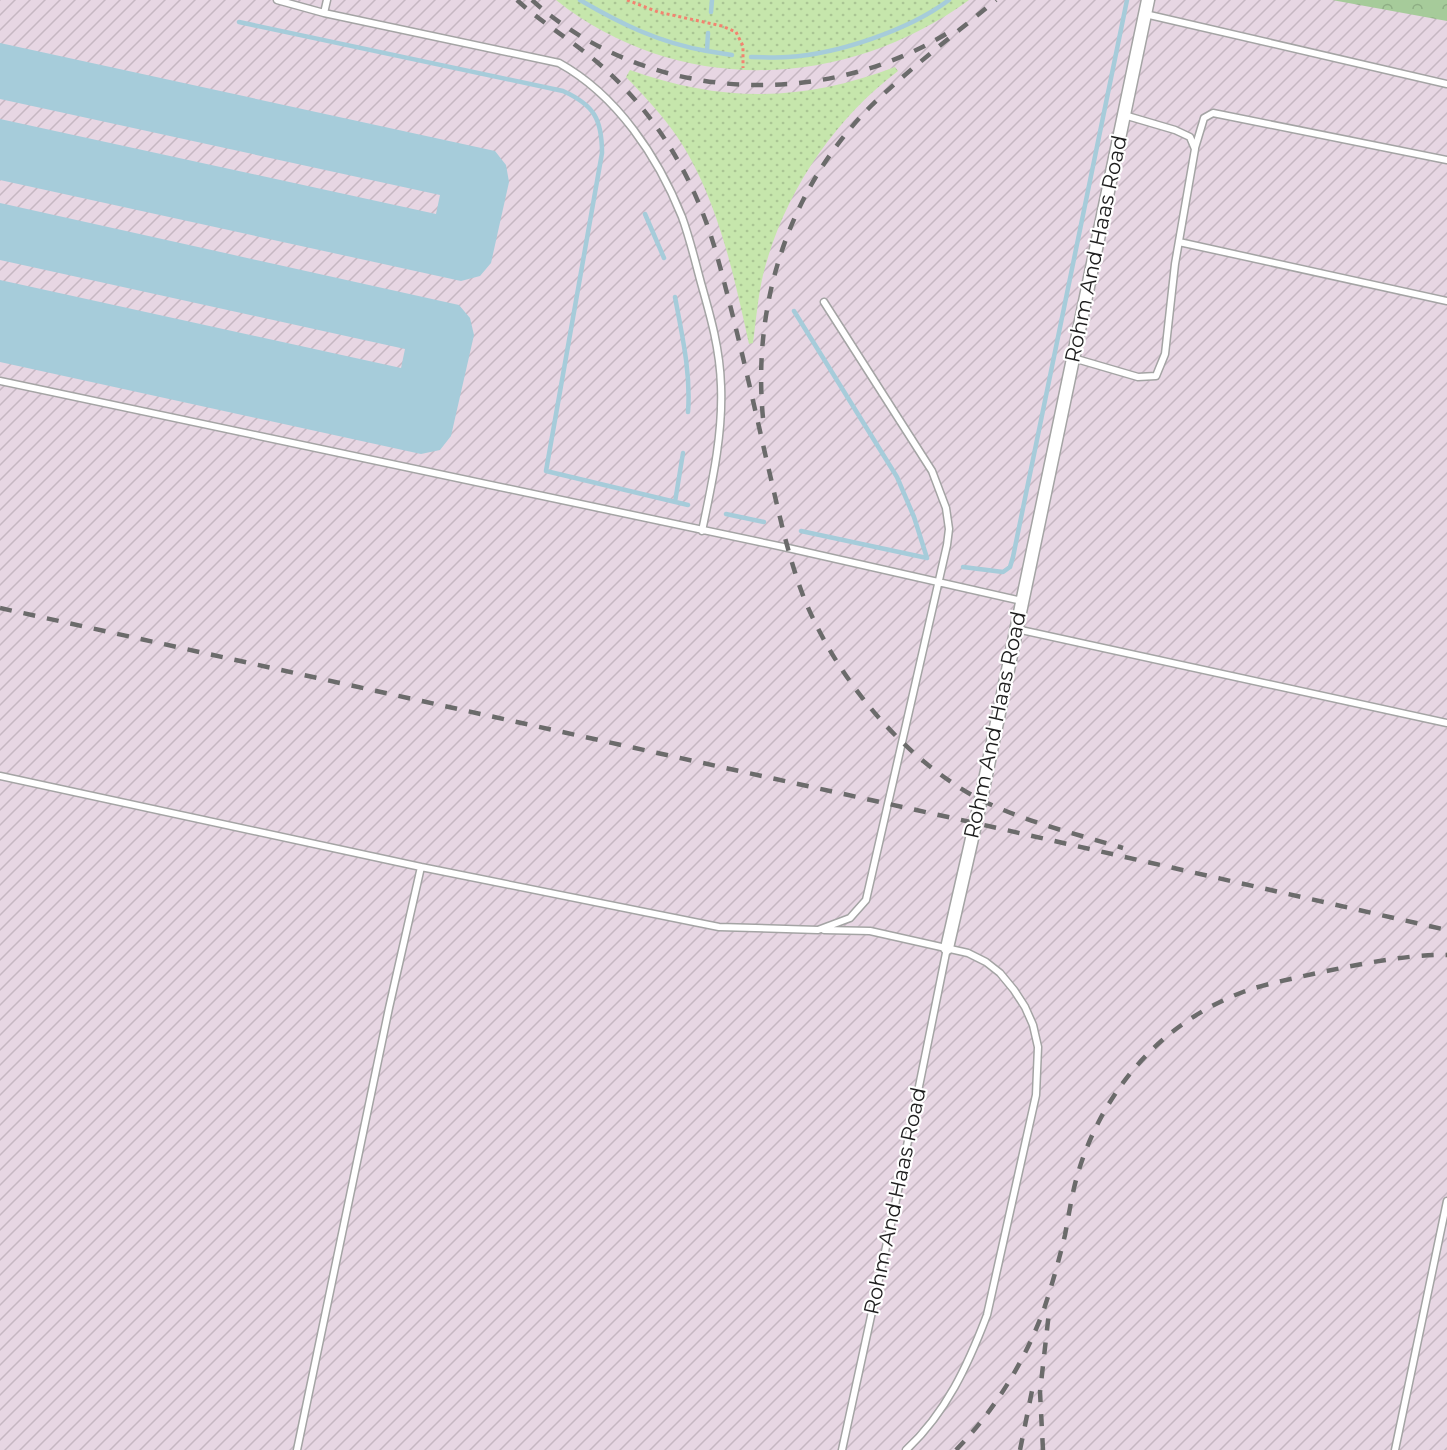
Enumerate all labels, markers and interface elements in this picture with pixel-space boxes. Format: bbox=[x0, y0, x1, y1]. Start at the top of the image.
street label: Rohm And Haas Road bbox=[1059, 133, 1132, 365]
street label: Rohm And Haas Road bbox=[958, 609, 1031, 841]
street label: Rohm And Haas Road bbox=[858, 1085, 931, 1317]

